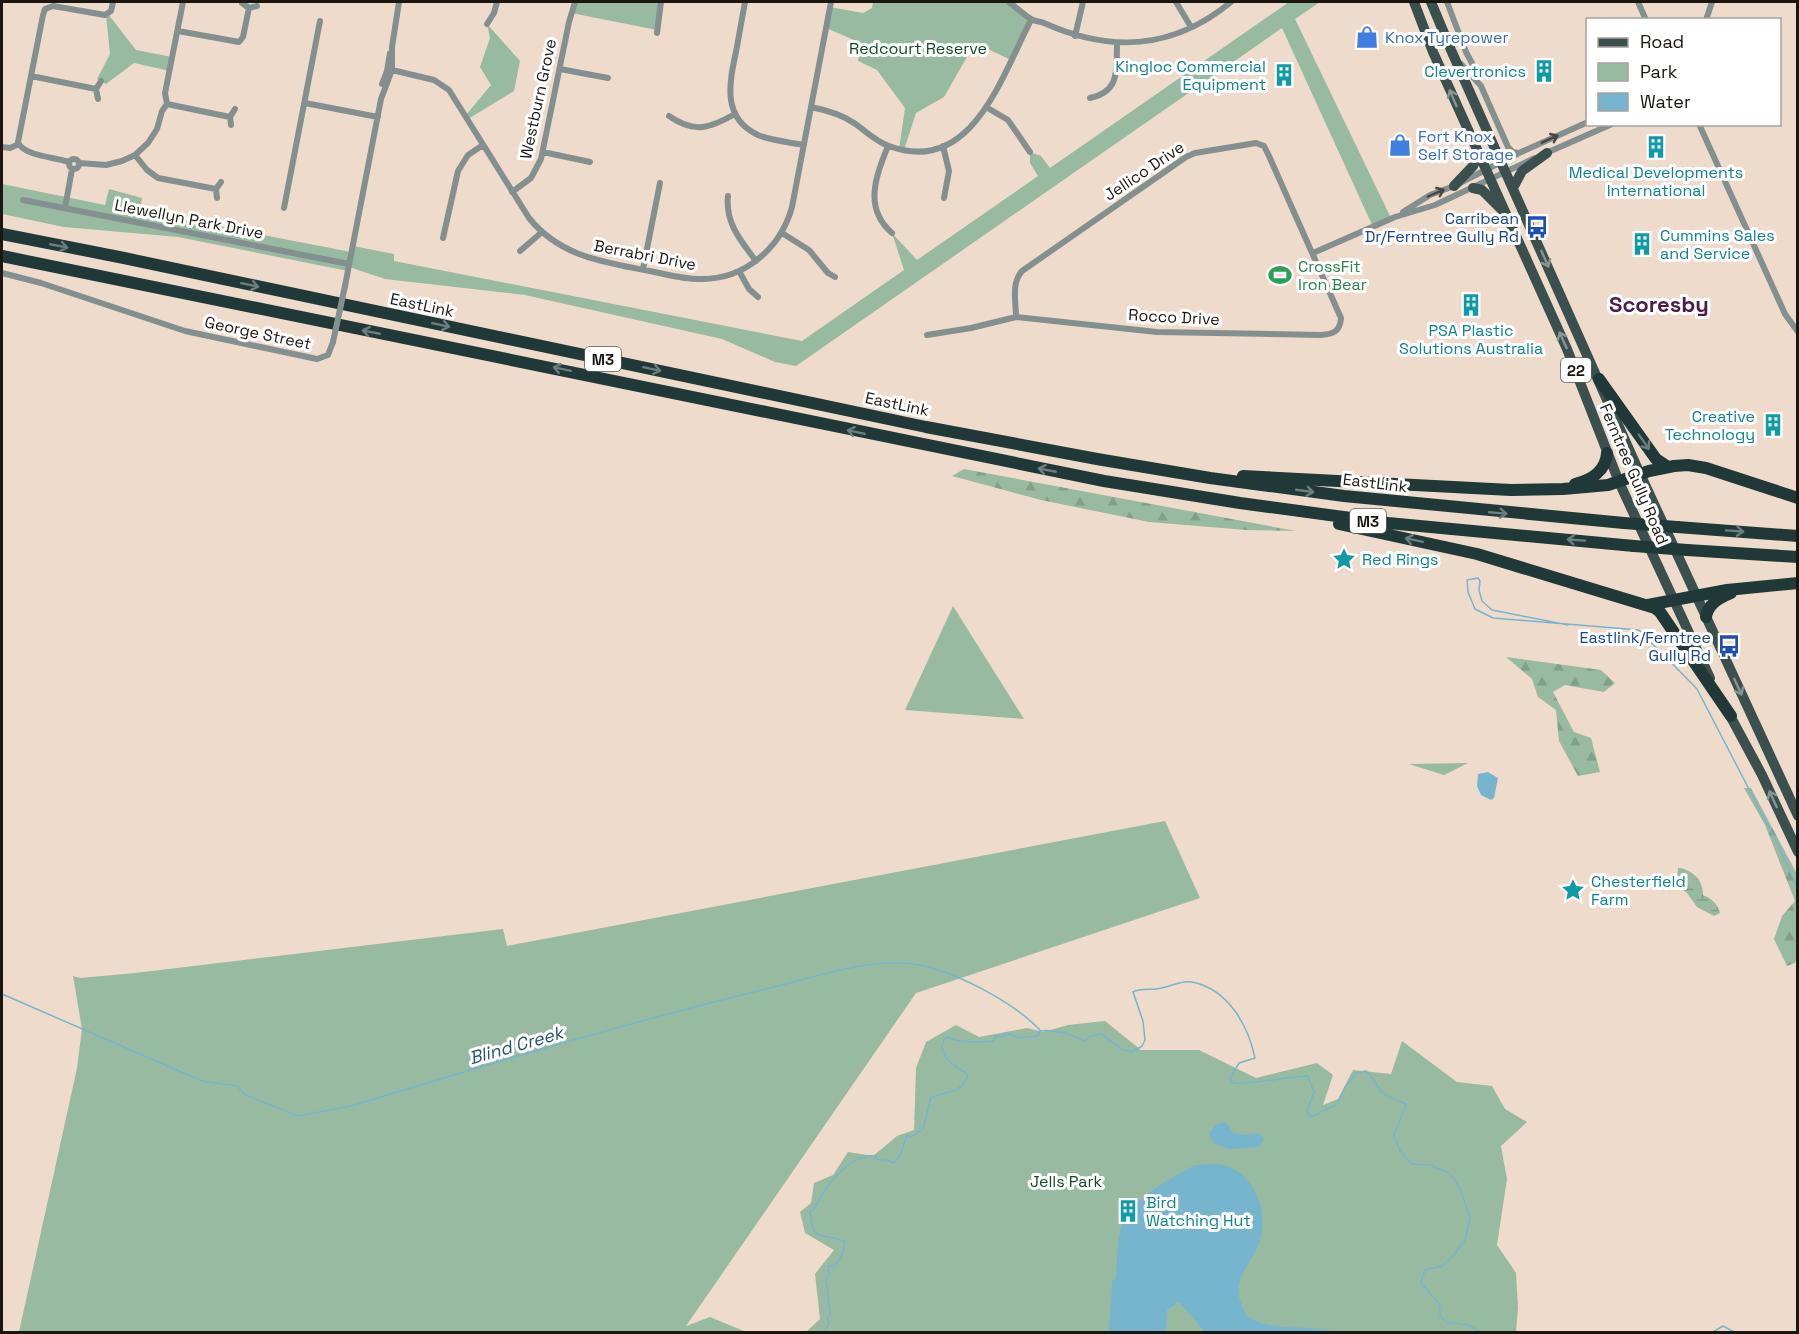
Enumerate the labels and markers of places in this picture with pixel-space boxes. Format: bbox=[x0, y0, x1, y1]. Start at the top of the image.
shop icon: Knox Tyrepower bbox=[1354, 24, 1380, 50]
place label: Knox Tyrepower bbox=[1385, 27, 1509, 48]
place label: Kingloc Commercial Equipment bbox=[1115, 56, 1266, 95]
building icon: Clevertronics bbox=[1531, 58, 1557, 84]
place label: Clevertronics bbox=[1424, 61, 1526, 82]
building icon: Kingloc Commercial Equipment bbox=[1271, 62, 1297, 88]
place label: Fort Knox Self Storage bbox=[1418, 126, 1514, 165]
shop icon: Fort Knox Self Storage bbox=[1387, 132, 1413, 158]
building icon: Medical Developments International bbox=[1643, 134, 1669, 160]
place label: Medical Developments International bbox=[1569, 162, 1743, 201]
place label: Carribean Dr/Ferntree Gully Rd bbox=[1365, 208, 1519, 247]
bus stop icon: Carribean Dr/Ferntree Gully Rd bbox=[1524, 214, 1550, 240]
place label: Cummins Sales and Service bbox=[1660, 225, 1775, 264]
building icon: Cummins Sales and Service bbox=[1629, 231, 1655, 257]
place label: CrossFit Iron Bear bbox=[1298, 256, 1367, 295]
sports icon: CrossFit Iron Bear bbox=[1267, 262, 1293, 288]
building icon: PSA Plastic Solutions Australia bbox=[1458, 292, 1484, 318]
place label: PSA Plastic Solutions Australia bbox=[1399, 320, 1543, 359]
place label: Creative Technology bbox=[1665, 406, 1755, 445]
building icon: Creative Technology bbox=[1760, 412, 1786, 438]
place icon: Red Rings bbox=[1331, 546, 1357, 572]
place label: Red Rings bbox=[1362, 549, 1439, 570]
place label: Eastlink/Ferntree Gully Rd bbox=[1579, 627, 1711, 666]
bus stop icon: Eastlink/Ferntree Gully Rd bbox=[1716, 633, 1742, 659]
place label: Chesterfield Farm bbox=[1591, 871, 1686, 910]
place icon: Chesterfield Farm bbox=[1560, 877, 1586, 903]
place label: Bird Watching Hut bbox=[1146, 1192, 1251, 1231]
building icon: Bird Watching Hut bbox=[1115, 1198, 1141, 1224]

